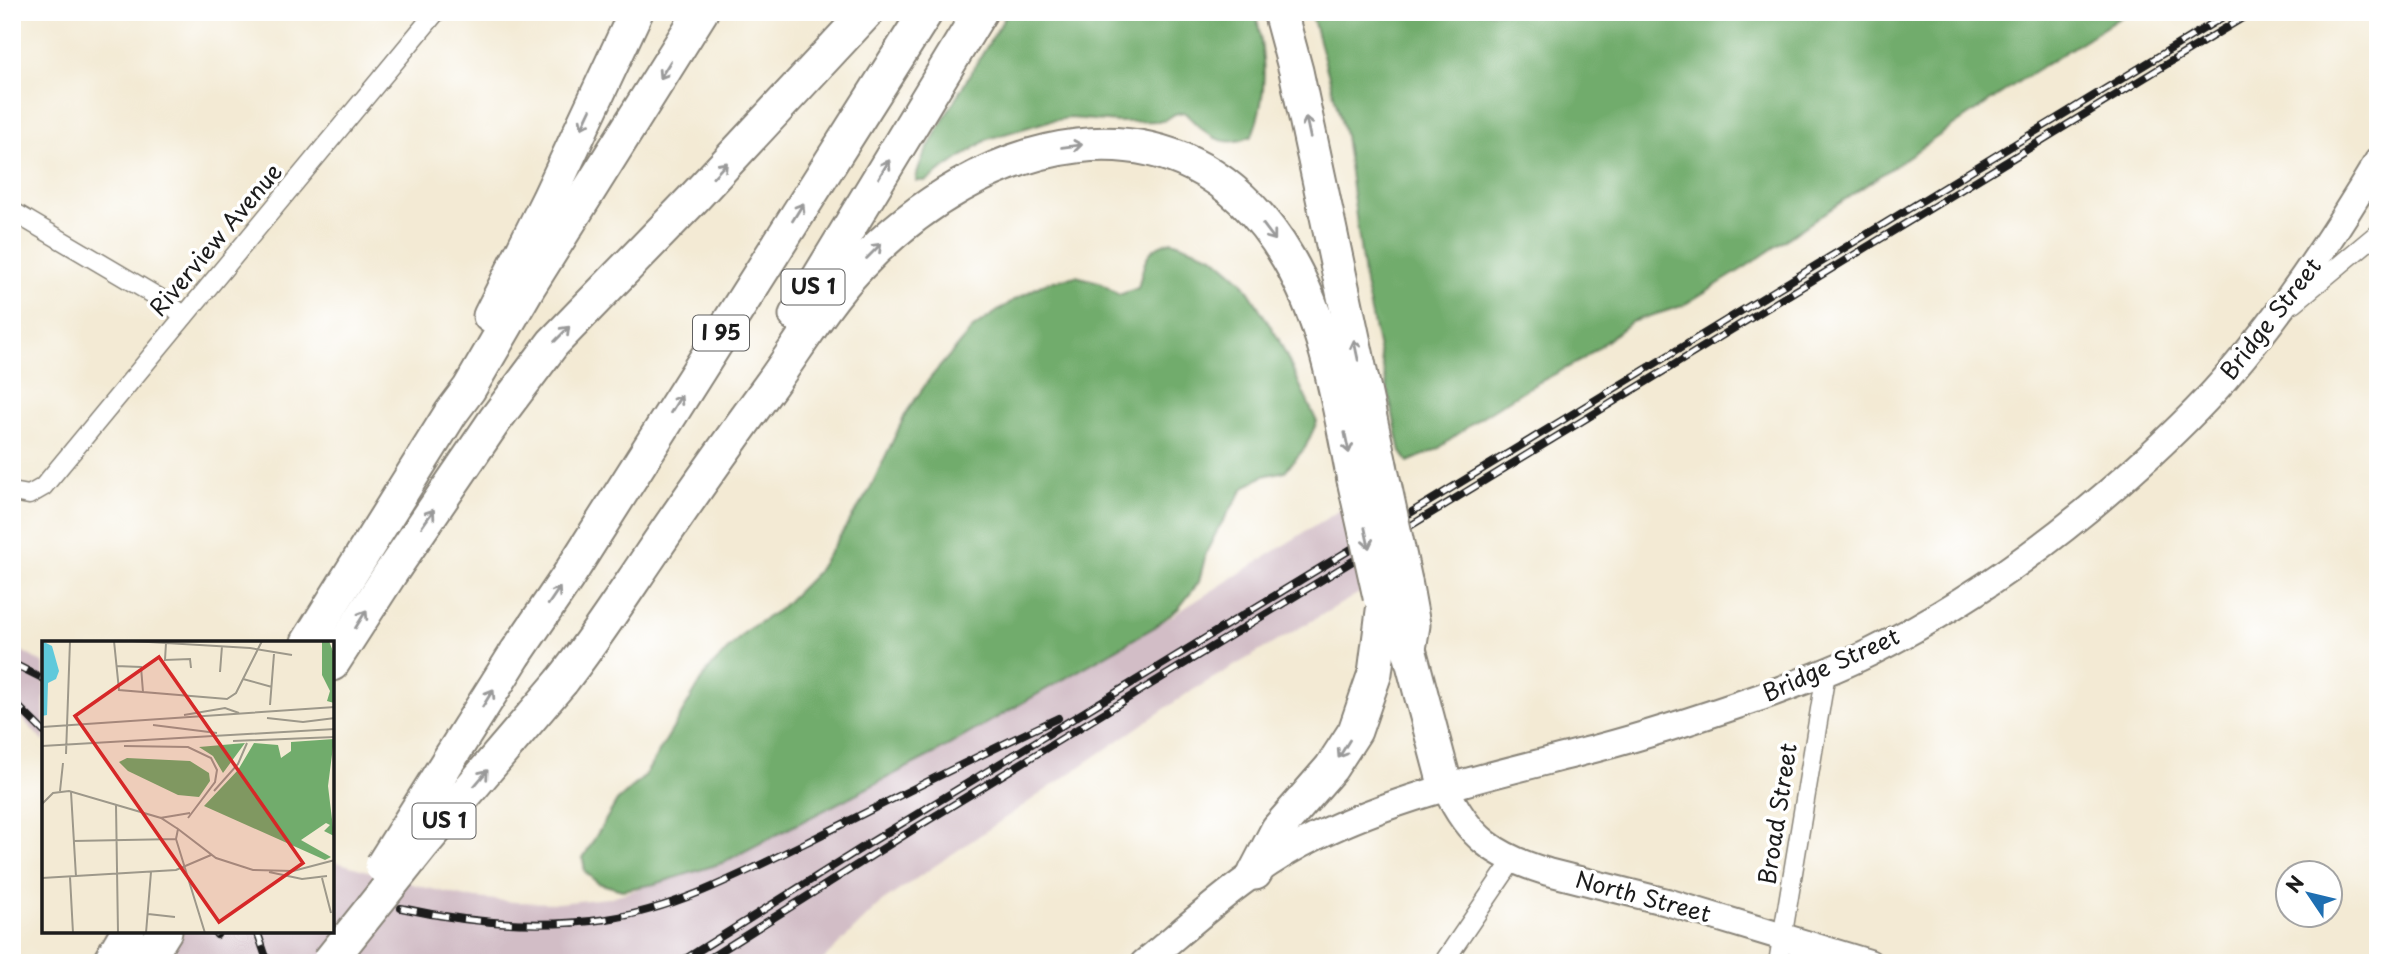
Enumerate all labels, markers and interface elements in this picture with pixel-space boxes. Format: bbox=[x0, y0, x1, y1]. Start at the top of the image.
one-way arrow bbox=[658, 60, 673, 79]
one-way arrow bbox=[579, 107, 592, 129]
one-way arrow bbox=[1301, 116, 1315, 139]
one-way arrow bbox=[1060, 139, 1082, 152]
street label: Riverview Avenue bbox=[140, 155, 290, 323]
one-way arrow bbox=[878, 160, 892, 180]
one-way arrow bbox=[712, 162, 729, 179]
one-way arrow bbox=[790, 203, 805, 222]
one-way arrow bbox=[1262, 222, 1277, 240]
one-way arrow bbox=[865, 243, 882, 260]
street label: Bridge Street bbox=[2211, 249, 2329, 387]
road number: US 1 bbox=[782, 270, 844, 304]
road number: I 95 bbox=[693, 316, 749, 350]
one-way arrow bbox=[554, 326, 571, 343]
one-way arrow bbox=[1348, 339, 1362, 362]
one-way arrow bbox=[670, 395, 684, 415]
one-way arrow bbox=[1340, 431, 1354, 454]
one-way arrow bbox=[421, 509, 435, 528]
one-way arrow bbox=[1362, 527, 1375, 549]
one-way arrow bbox=[547, 587, 561, 607]
one-way arrow bbox=[354, 610, 369, 629]
street label: Bridge Street bbox=[1756, 618, 1905, 710]
inset map bbox=[42, 641, 334, 933]
one-way arrow bbox=[481, 688, 495, 708]
one-way arrow bbox=[1337, 738, 1351, 758]
street label: Broad Street bbox=[1748, 740, 1805, 887]
one-way arrow bbox=[473, 769, 489, 787]
road number: US 1 bbox=[412, 804, 476, 838]
north arrow bbox=[2274, 860, 2344, 930]
street label: North Street bbox=[1572, 861, 1715, 930]
text: N bbox=[2278, 869, 2310, 898]

